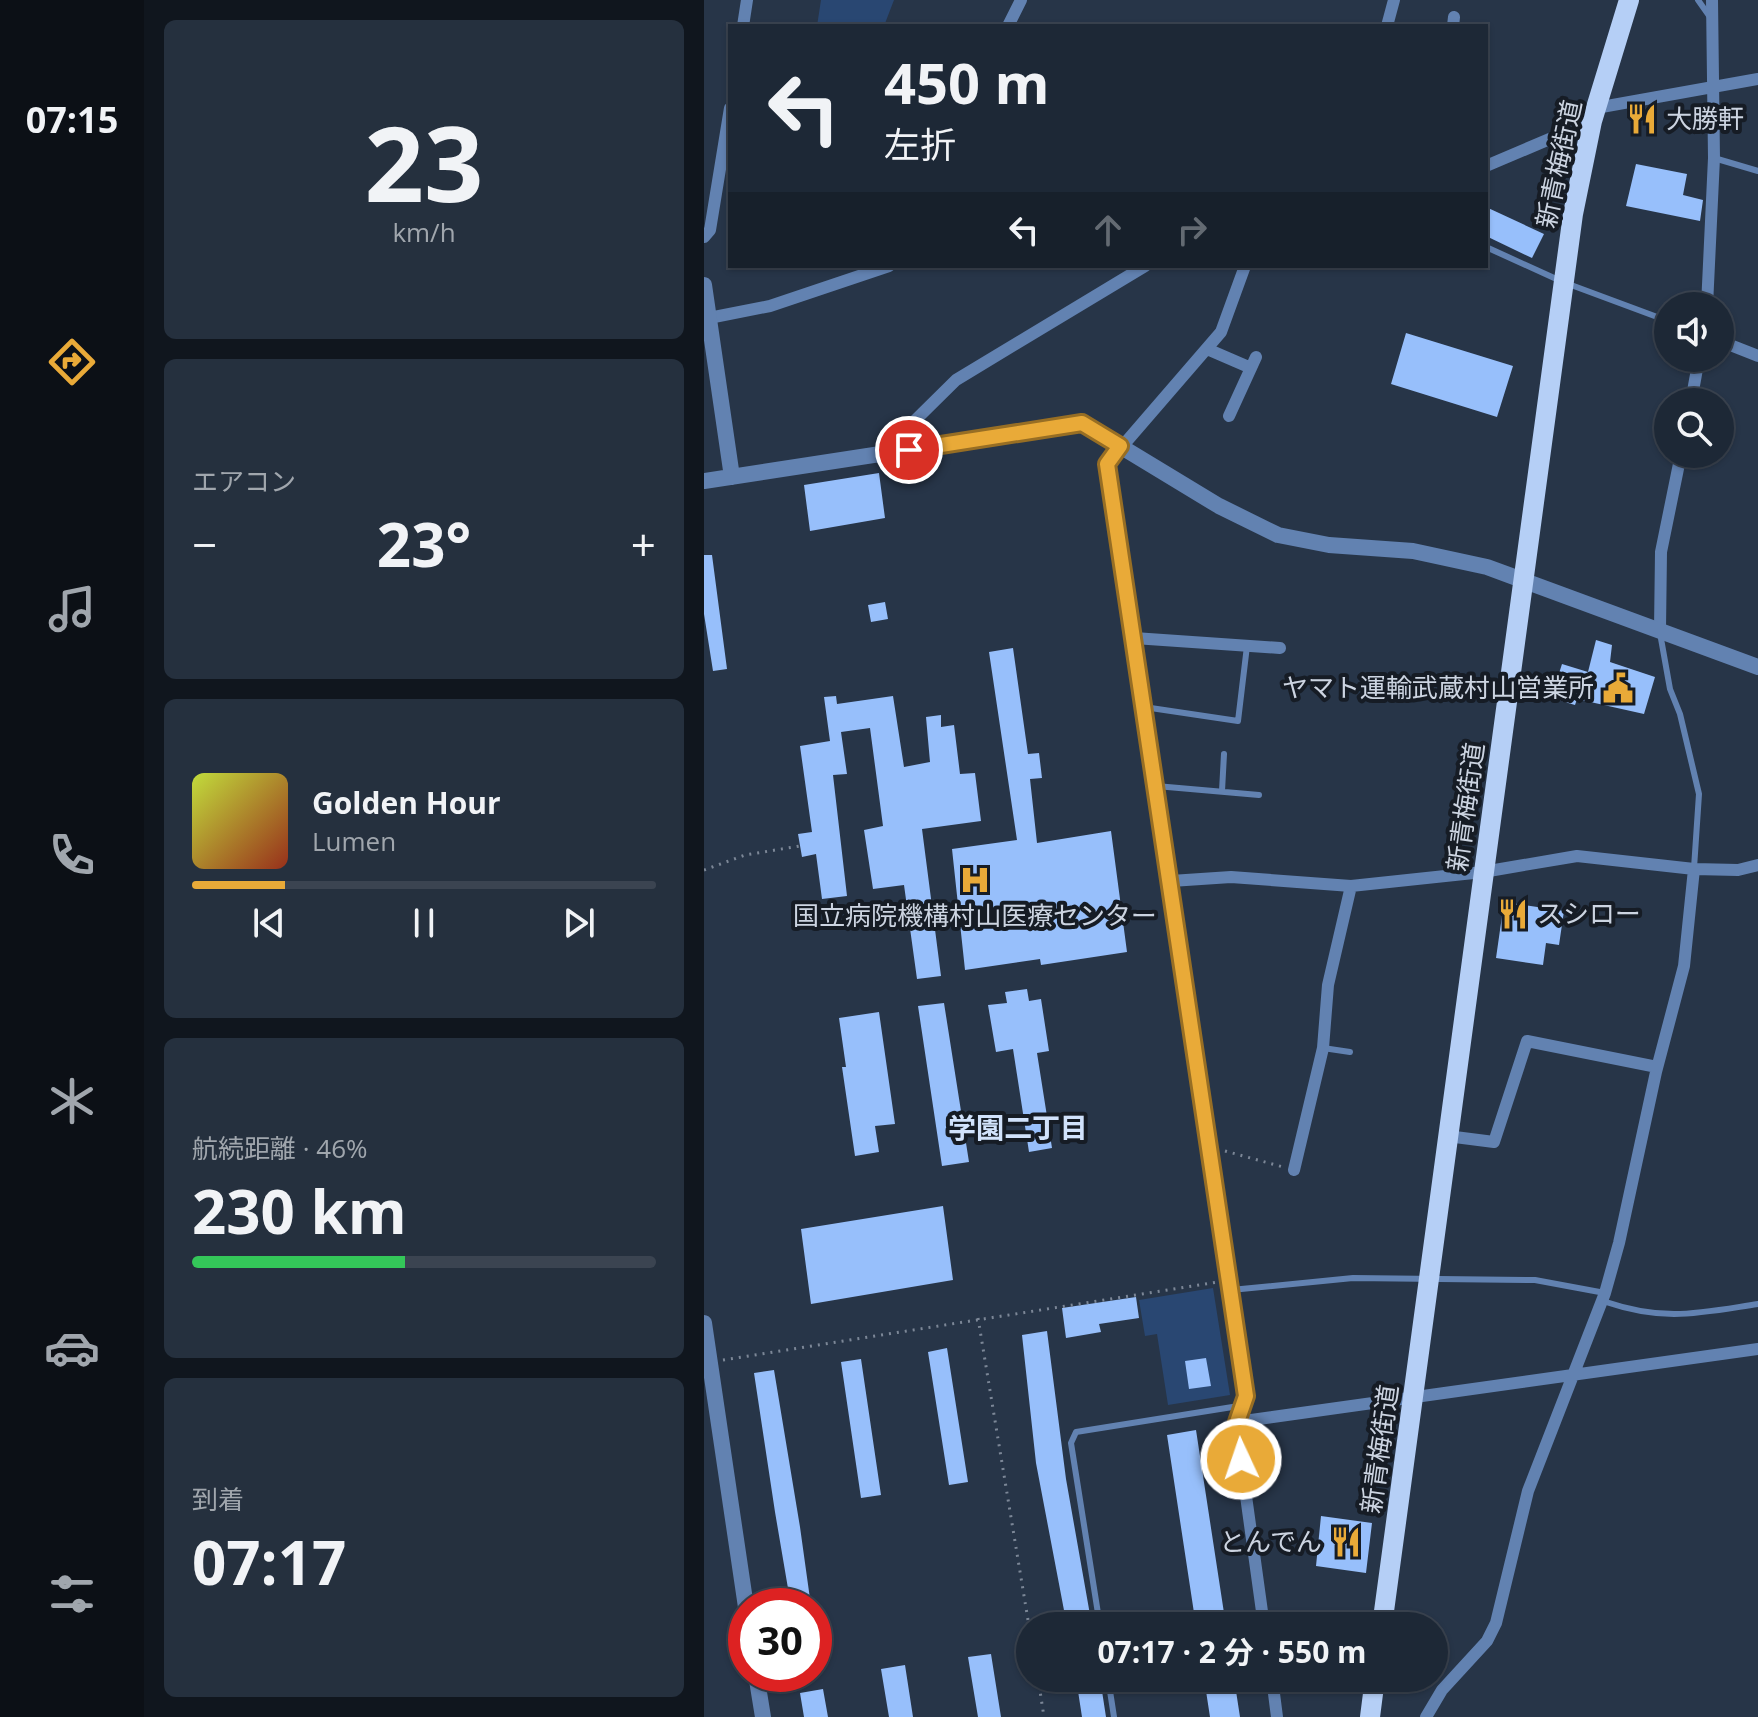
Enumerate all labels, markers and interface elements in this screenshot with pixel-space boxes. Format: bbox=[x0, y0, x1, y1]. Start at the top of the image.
text: 450 m bbox=[884, 44, 1050, 120]
icon: left bbox=[752, 56, 856, 160]
text: 23 bbox=[365, 91, 483, 232]
text: 07:15 bbox=[26, 95, 118, 144]
street label: 新青梅街道 bbox=[1527, 96, 1589, 231]
place label: 大勝軒 bbox=[1666, 100, 1744, 136]
restaurant icon: 大勝軒 bbox=[1625, 102, 1659, 136]
text: 左折 bbox=[884, 120, 956, 169]
icon: left bbox=[1002, 208, 1046, 252]
icon: ahead bbox=[1086, 208, 1130, 252]
icon: right bbox=[1170, 208, 1214, 252]
text: km/h bbox=[392, 214, 456, 250]
map controls bbox=[1654, 292, 1734, 468]
button: sound bbox=[1654, 292, 1734, 372]
icon: directions bbox=[44, 334, 100, 390]
button: search bbox=[1654, 388, 1734, 468]
pin bbox=[875, 416, 943, 484]
icon: arrive bbox=[887, 428, 931, 472]
text: エアコン bbox=[192, 463, 296, 499]
text: 23° bbox=[377, 503, 471, 585]
text: − bbox=[192, 514, 217, 574]
text: + bbox=[631, 514, 656, 574]
icon: music bbox=[44, 581, 100, 637]
place label: ヤマト運輸武蔵村山営業所 bbox=[1282, 669, 1594, 705]
public building icon: ヤマト運輸武蔵村山営業所 bbox=[1601, 671, 1635, 705]
street label: 新青梅街道 bbox=[1438, 740, 1492, 874]
text: Golden Hour bbox=[312, 782, 501, 823]
text: Lumen bbox=[312, 823, 396, 859]
icon: phone bbox=[44, 827, 100, 883]
hospital icon: 国立病院機構村山医療センター bbox=[958, 863, 992, 897]
place label: スシロー bbox=[1537, 895, 1641, 931]
place label: 国立病院機構村山医療センター bbox=[793, 897, 1157, 933]
restaurant icon: スシロー bbox=[1496, 897, 1530, 931]
icon: previous bbox=[247, 901, 291, 945]
icon: pause bbox=[402, 901, 446, 945]
icon: next bbox=[557, 901, 601, 945]
icon: climate bbox=[44, 1073, 100, 1129]
district label: 学園二丁目 bbox=[948, 1108, 1088, 1146]
text: 航続距離 · 46% bbox=[192, 1130, 368, 1166]
text: 230 km bbox=[192, 1170, 407, 1252]
icon: car bbox=[44, 1320, 100, 1376]
street label: 新青梅街道 bbox=[1352, 1382, 1406, 1516]
position arrow bbox=[1199, 1417, 1283, 1501]
text: 到着 bbox=[192, 1481, 244, 1517]
text: 07:17 bbox=[192, 1521, 346, 1603]
place label: とんでん bbox=[1219, 1523, 1322, 1559]
restaurant icon: とんでん bbox=[1329, 1525, 1363, 1559]
icon: filters bbox=[44, 1566, 100, 1622]
speed limit sign: 30 bbox=[728, 1588, 832, 1692]
text: 07:17 · 2 分 · 550 m bbox=[1097, 1631, 1367, 1672]

